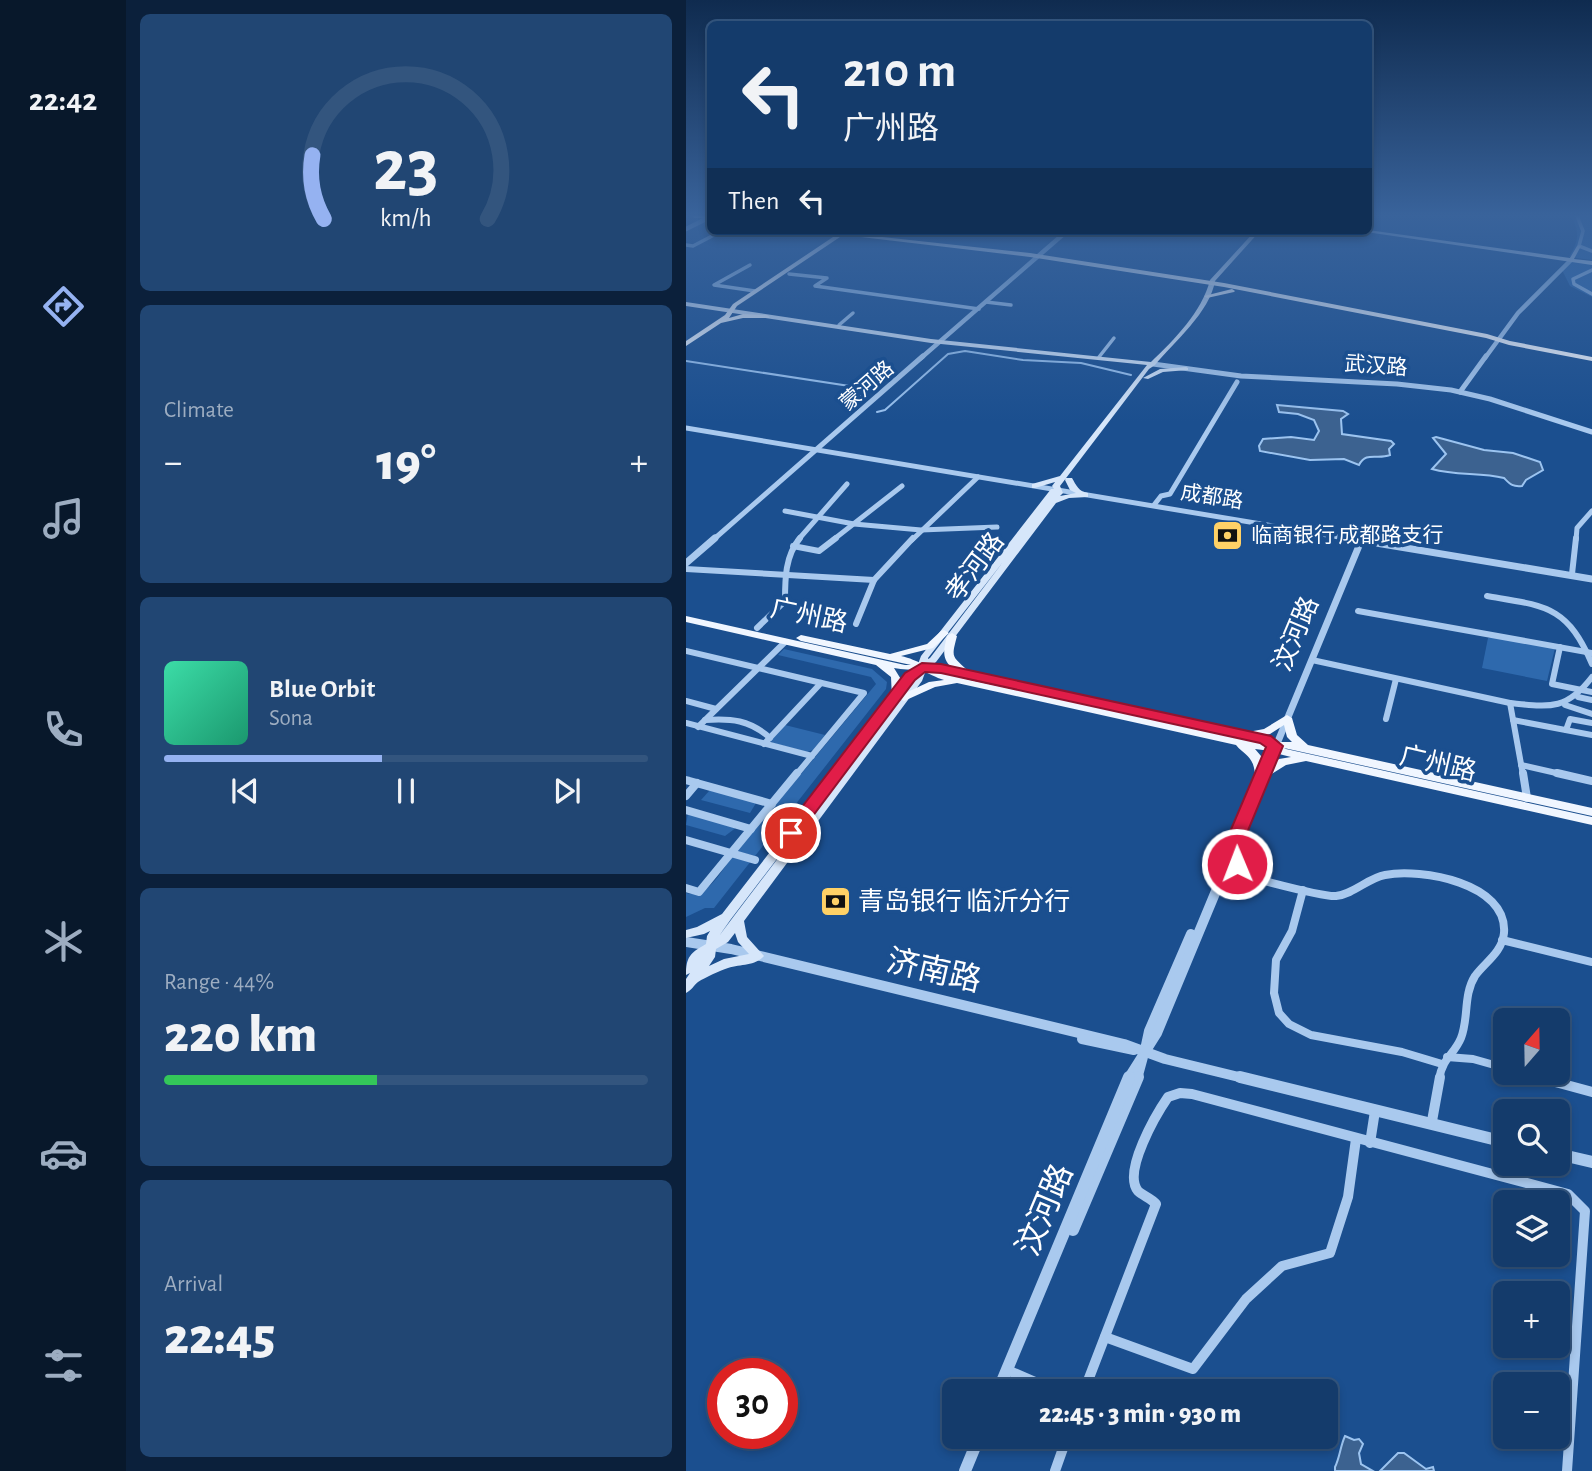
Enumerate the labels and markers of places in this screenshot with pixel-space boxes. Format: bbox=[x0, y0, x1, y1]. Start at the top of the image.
bank icon: 临商银行 成都路支行 bbox=[1211, 518, 1245, 552]
place label: 临商银行 成都路支行 bbox=[1251, 524, 1443, 546]
pin bbox=[761, 803, 821, 863]
bank icon: 青岛银行 临沂分行 bbox=[818, 885, 852, 919]
place label: 青岛银行 临沂分行 bbox=[858, 888, 1070, 915]

